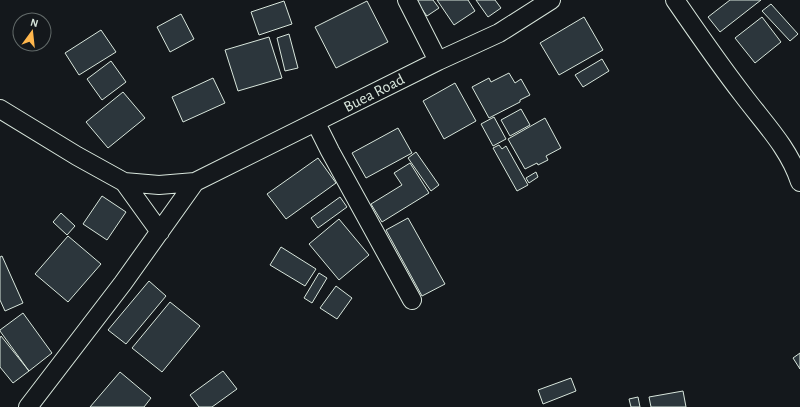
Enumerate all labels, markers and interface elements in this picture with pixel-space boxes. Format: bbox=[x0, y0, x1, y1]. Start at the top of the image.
north arrow bbox=[12, 12, 52, 52]
text: N bbox=[29, 17, 40, 29]
street label: Buea Road bbox=[341, 71, 407, 115]

